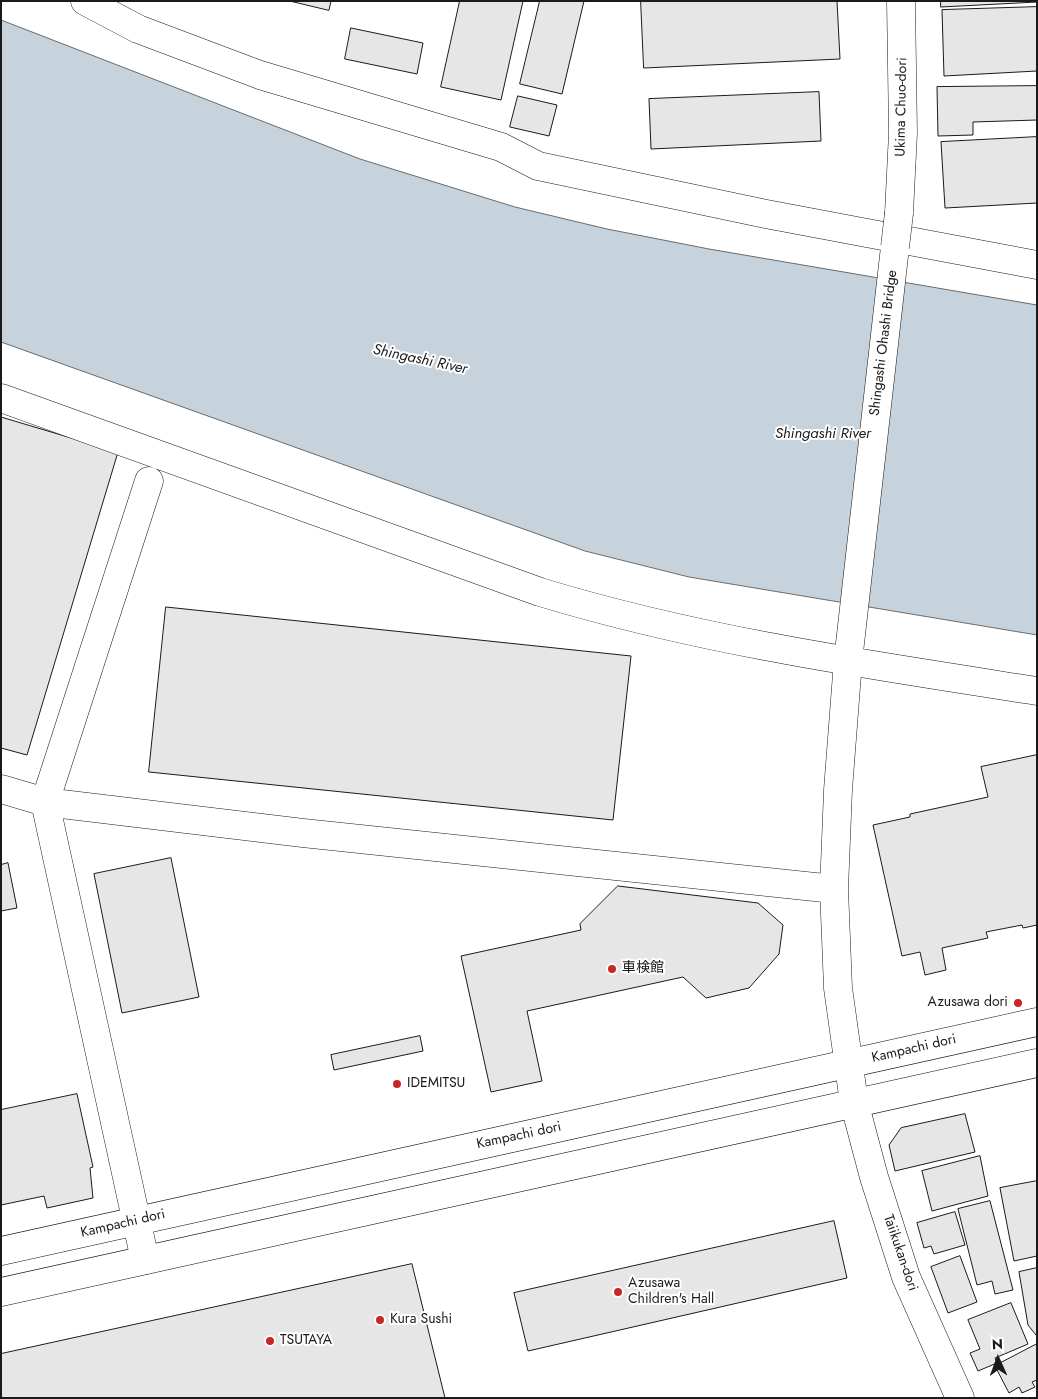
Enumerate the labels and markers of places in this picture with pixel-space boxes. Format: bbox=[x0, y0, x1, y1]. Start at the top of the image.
place label: 車検館 bbox=[622, 961, 664, 977]
marker: 車検館 bbox=[606, 963, 618, 975]
place label: Azusawa dori bbox=[928, 995, 1008, 1011]
marker: Azusawa dori bbox=[1012, 997, 1024, 1009]
place label: IDEMITSU bbox=[407, 1076, 465, 1092]
marker: IDEMITSU bbox=[391, 1078, 403, 1090]
place label: Azusawa Children's Hall bbox=[628, 1276, 714, 1308]
marker: Azusawa Children's Hall bbox=[612, 1286, 624, 1298]
place label: Kura Sushi bbox=[390, 1312, 452, 1328]
marker: Kura Sushi bbox=[374, 1314, 386, 1326]
place label: TSUTAYA bbox=[280, 1333, 332, 1349]
marker: TSUTAYA bbox=[264, 1335, 276, 1347]

